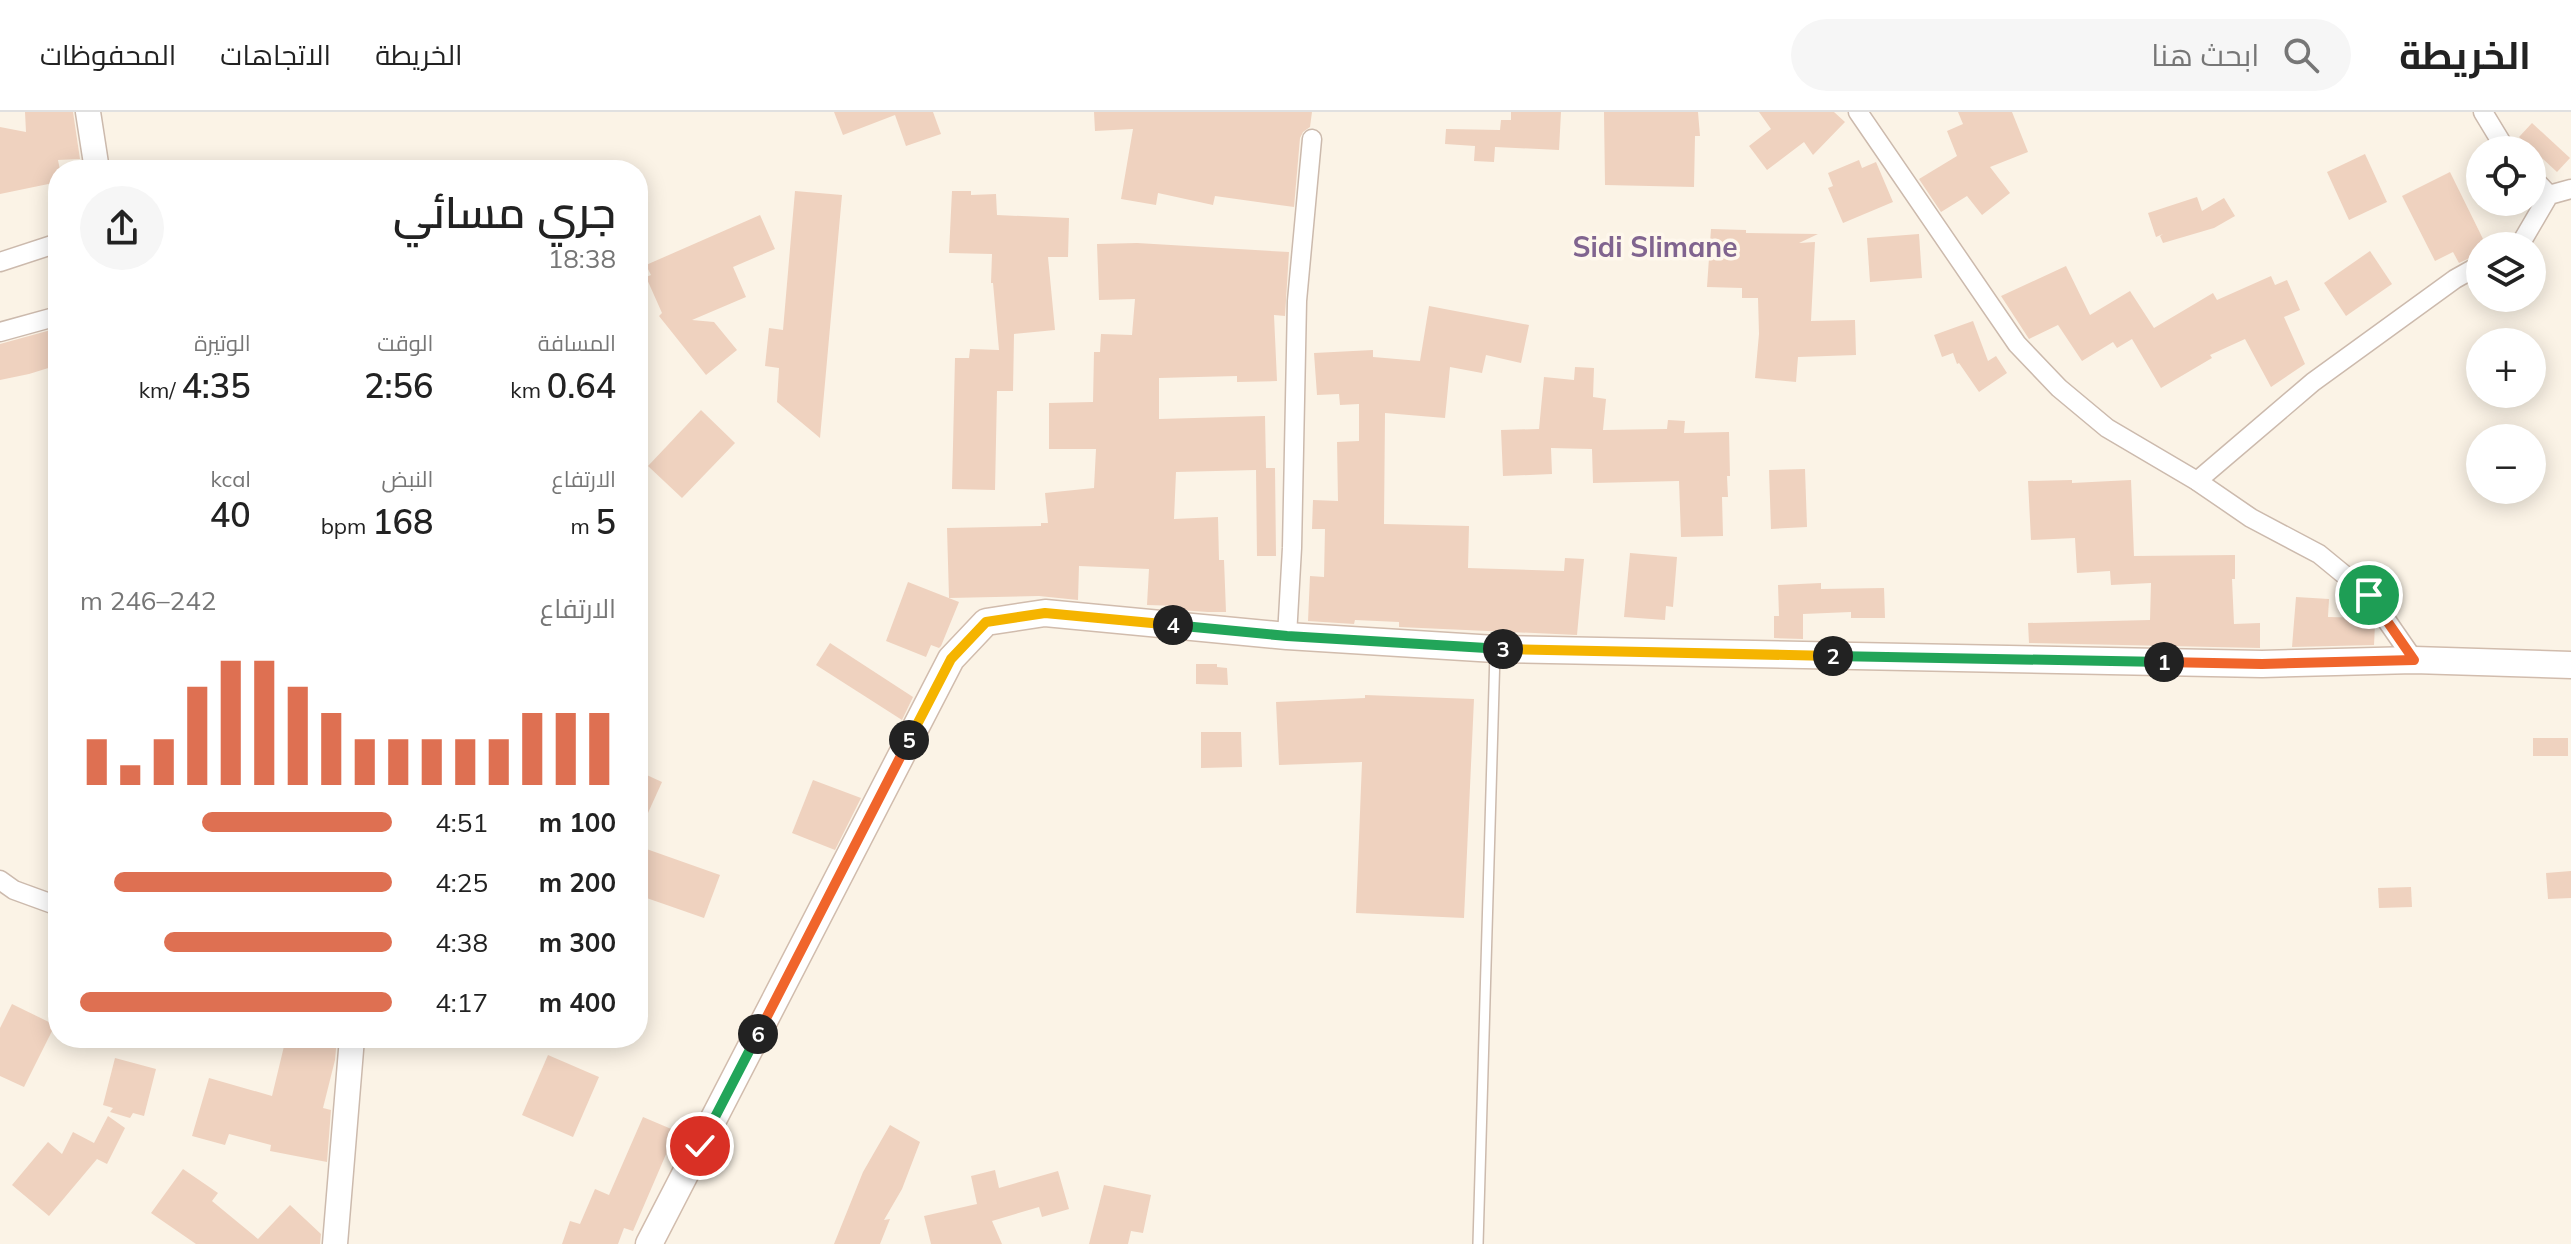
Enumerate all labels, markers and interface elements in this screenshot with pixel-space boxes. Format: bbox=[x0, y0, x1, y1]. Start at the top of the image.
search box bbox=[1791, 19, 2351, 91]
text: الخريطة bbox=[2399, 31, 2531, 79]
icon: search bbox=[2279, 33, 2323, 77]
text: ابحث هنا bbox=[2151, 36, 2259, 74]
text: المحفوظات bbox=[40, 37, 176, 72]
text: الاتجاهات bbox=[220, 37, 331, 72]
text: الخريطة bbox=[375, 37, 463, 72]
map controls bbox=[2466, 136, 2546, 504]
button: locate bbox=[2466, 136, 2546, 216]
text: جري مسائي bbox=[393, 184, 616, 239]
button: share bbox=[80, 186, 164, 270]
district label: Sidi Slimane bbox=[1572, 229, 1738, 264]
button: layers bbox=[2466, 232, 2546, 312]
text: 18:38 bbox=[548, 242, 616, 275]
button: + bbox=[2466, 328, 2546, 408]
text: الوتيرة bbox=[194, 329, 251, 357]
text: الوقت bbox=[377, 329, 433, 357]
text: المسافة bbox=[538, 329, 616, 357]
text: 4:35 bbox=[181, 364, 251, 407]
text: 2:56 bbox=[364, 364, 433, 407]
text: 0.64 bbox=[547, 364, 616, 407]
text: /km bbox=[139, 376, 181, 404]
text: km bbox=[510, 376, 547, 404]
button: − bbox=[2466, 424, 2546, 504]
text: kcal bbox=[210, 465, 251, 493]
text: النبض bbox=[382, 465, 433, 493]
text: الارتفاع bbox=[552, 465, 616, 493]
text: 40 bbox=[210, 493, 251, 536]
text: 168 bbox=[372, 500, 433, 543]
text: 5 bbox=[596, 500, 616, 543]
text: bpm bbox=[321, 512, 372, 540]
text: m bbox=[571, 512, 596, 540]
pin bbox=[2335, 561, 2403, 629]
icon: arrive bbox=[2347, 573, 2391, 617]
text: 242–246 m bbox=[80, 584, 216, 617]
text: الارتفاع bbox=[540, 592, 616, 625]
pin: 4 bbox=[1153, 605, 1193, 645]
text: 4 bbox=[1166, 611, 1180, 639]
pin: 3 bbox=[1483, 629, 1523, 669]
text: 3 bbox=[1496, 635, 1510, 663]
pin: 2 bbox=[1813, 636, 1853, 676]
text: 2 bbox=[1826, 642, 1840, 670]
pin: 1 bbox=[2144, 642, 2184, 682]
text: 1 bbox=[2157, 648, 2171, 676]
pin: 5 bbox=[889, 720, 929, 760]
text: 5 bbox=[902, 726, 916, 754]
text: 4:51 bbox=[435, 806, 488, 839]
text: 100 m bbox=[539, 806, 616, 839]
text: 4:25 bbox=[435, 866, 488, 899]
text: 200 m bbox=[539, 866, 616, 899]
text: 4:38 bbox=[435, 926, 488, 959]
text: 300 m bbox=[539, 926, 616, 959]
text: 4:17 bbox=[435, 986, 488, 1019]
text: 400 m bbox=[539, 986, 616, 1019]
pin: 6 bbox=[738, 1014, 778, 1054]
text: 6 bbox=[751, 1020, 765, 1048]
pin bbox=[666, 1112, 734, 1180]
icon: check bbox=[678, 1124, 722, 1168]

